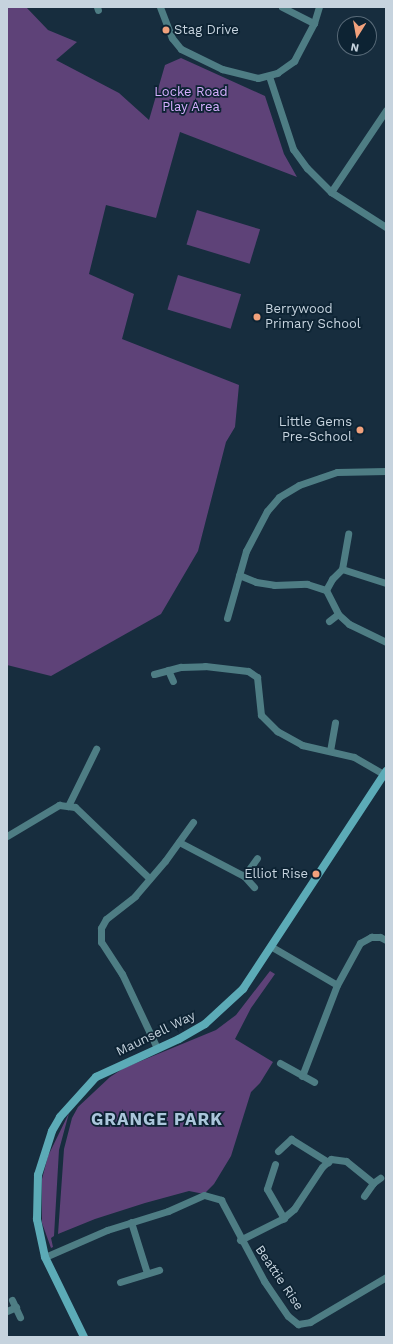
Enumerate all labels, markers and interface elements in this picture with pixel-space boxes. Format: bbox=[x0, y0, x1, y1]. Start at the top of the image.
north arrow bbox=[337, 16, 377, 56]
place label: Stag Drive bbox=[174, 22, 239, 38]
marker: Stag Drive bbox=[161, 25, 171, 35]
text: N bbox=[350, 40, 360, 54]
park label: Locke Road Play Area bbox=[154, 85, 228, 116]
place label: Berrywood Primary School bbox=[265, 302, 361, 333]
marker: Berrywood Primary School bbox=[252, 312, 262, 322]
place label: Little Gems Pre-School bbox=[279, 415, 352, 446]
marker: Little Gems Pre-School bbox=[355, 425, 365, 435]
place label: Elliot Rise bbox=[244, 866, 308, 882]
marker: Elliot Rise bbox=[311, 869, 321, 879]
street label: Maunsell Way bbox=[114, 1008, 198, 1060]
district label: GRANGE PARK bbox=[91, 1110, 223, 1130]
street label: Beattie Rise bbox=[252, 1243, 306, 1313]

